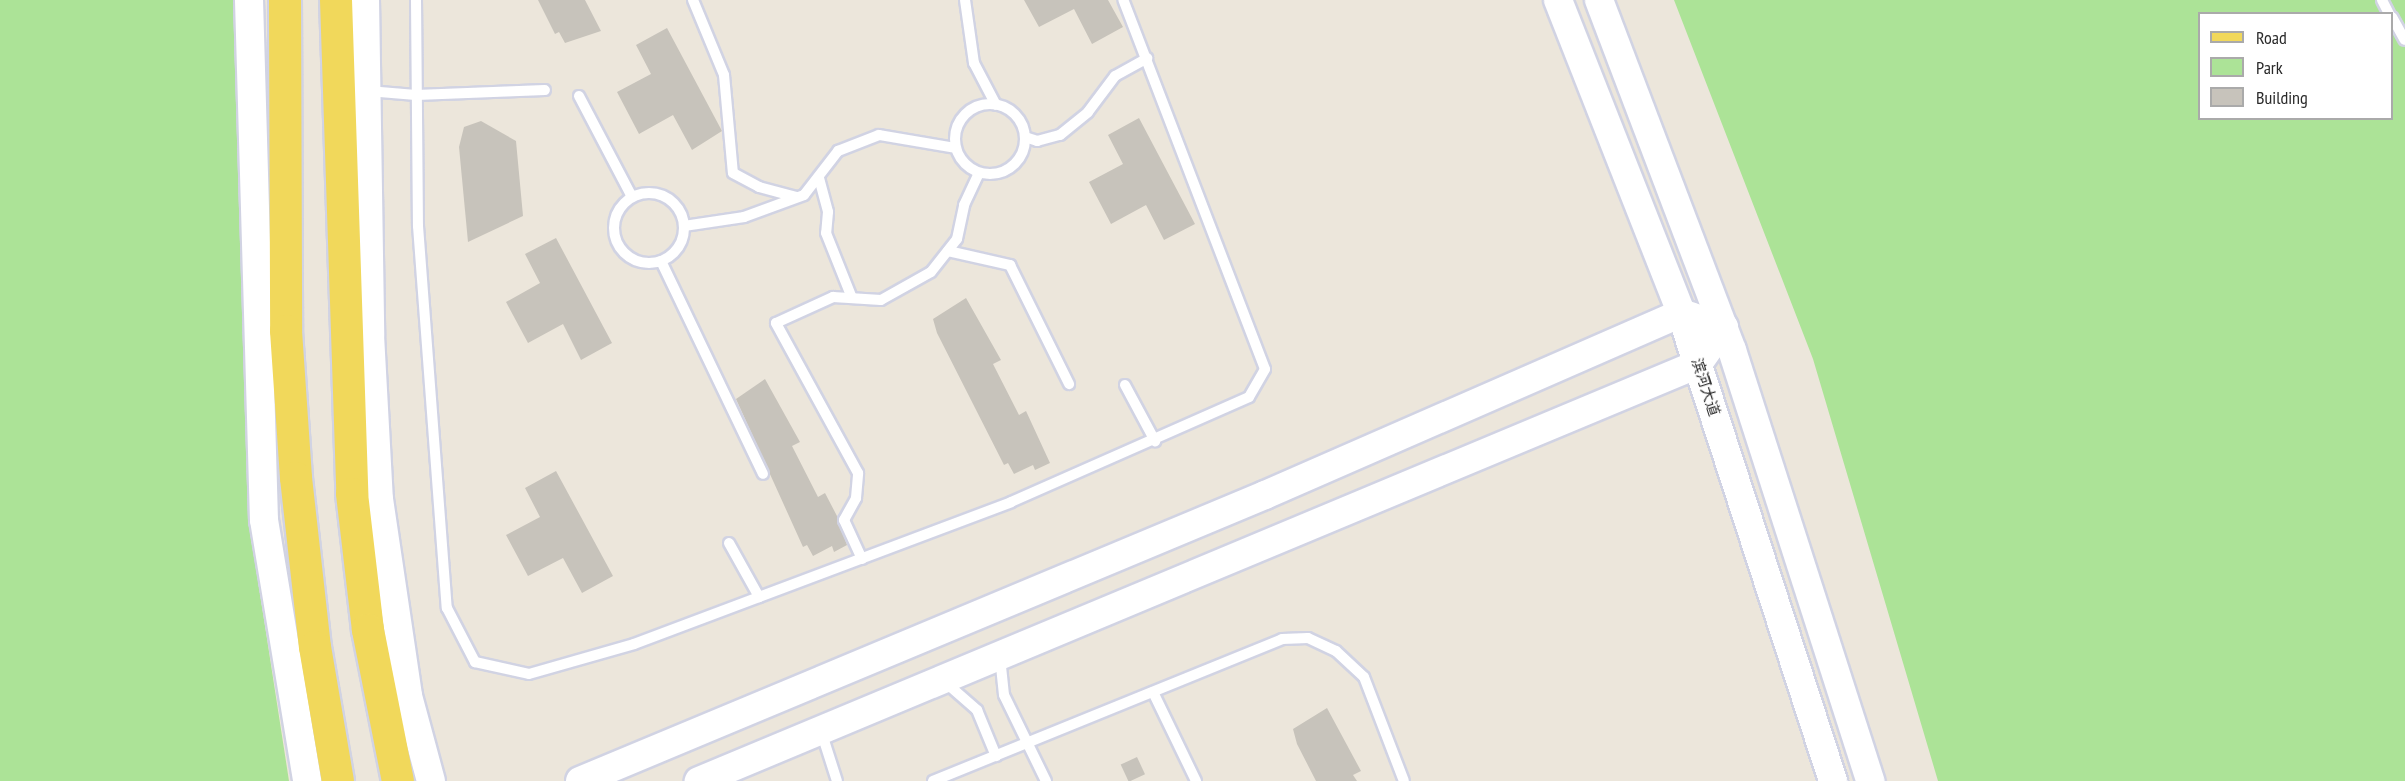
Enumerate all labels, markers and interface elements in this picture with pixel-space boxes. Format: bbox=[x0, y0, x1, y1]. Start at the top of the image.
legend bbox=[2198, 12, 2393, 120]
text: Road bbox=[2256, 26, 2287, 49]
text: Park bbox=[2256, 56, 2283, 79]
text: Building bbox=[2256, 86, 2308, 109]
street label: 滨河大道 bbox=[1688, 356, 1724, 418]

